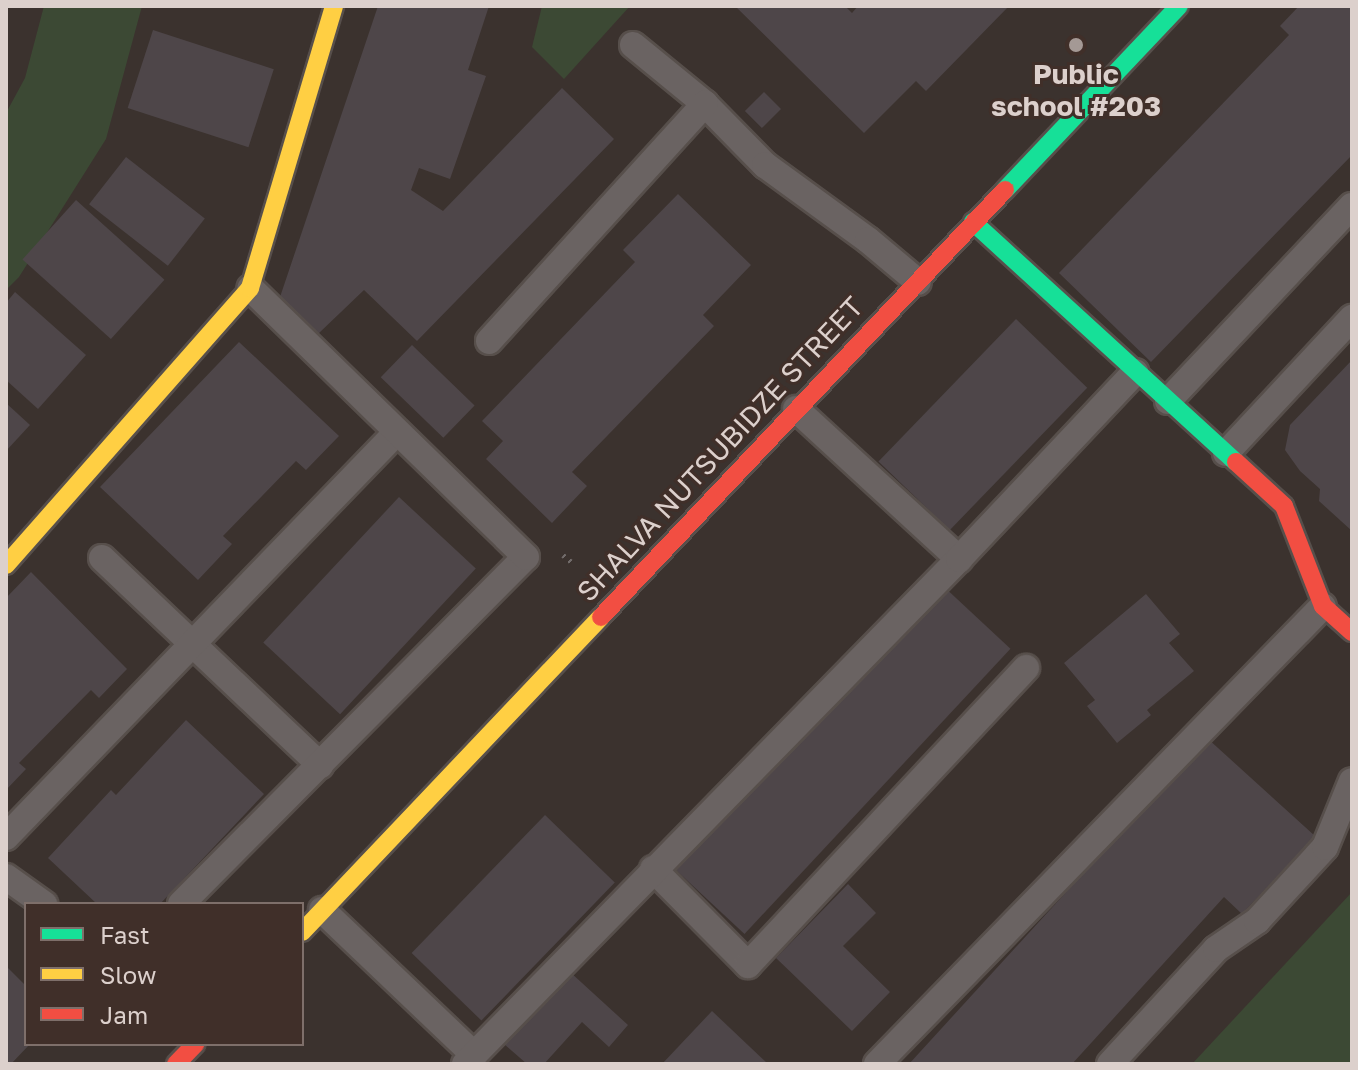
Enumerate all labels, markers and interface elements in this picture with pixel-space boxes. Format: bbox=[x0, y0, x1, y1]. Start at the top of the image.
marker: Public school #203 bbox=[1067, 36, 1085, 54]
place label: Public school #203 bbox=[991, 57, 1161, 123]
street label: SHALVA NUTSUBIDZE STREET bbox=[570, 290, 870, 608]
legend bbox=[24, 902, 304, 1046]
text: Fast bbox=[100, 920, 150, 949]
text: Slow bbox=[100, 960, 156, 989]
text: Jam bbox=[100, 1000, 148, 1029]

